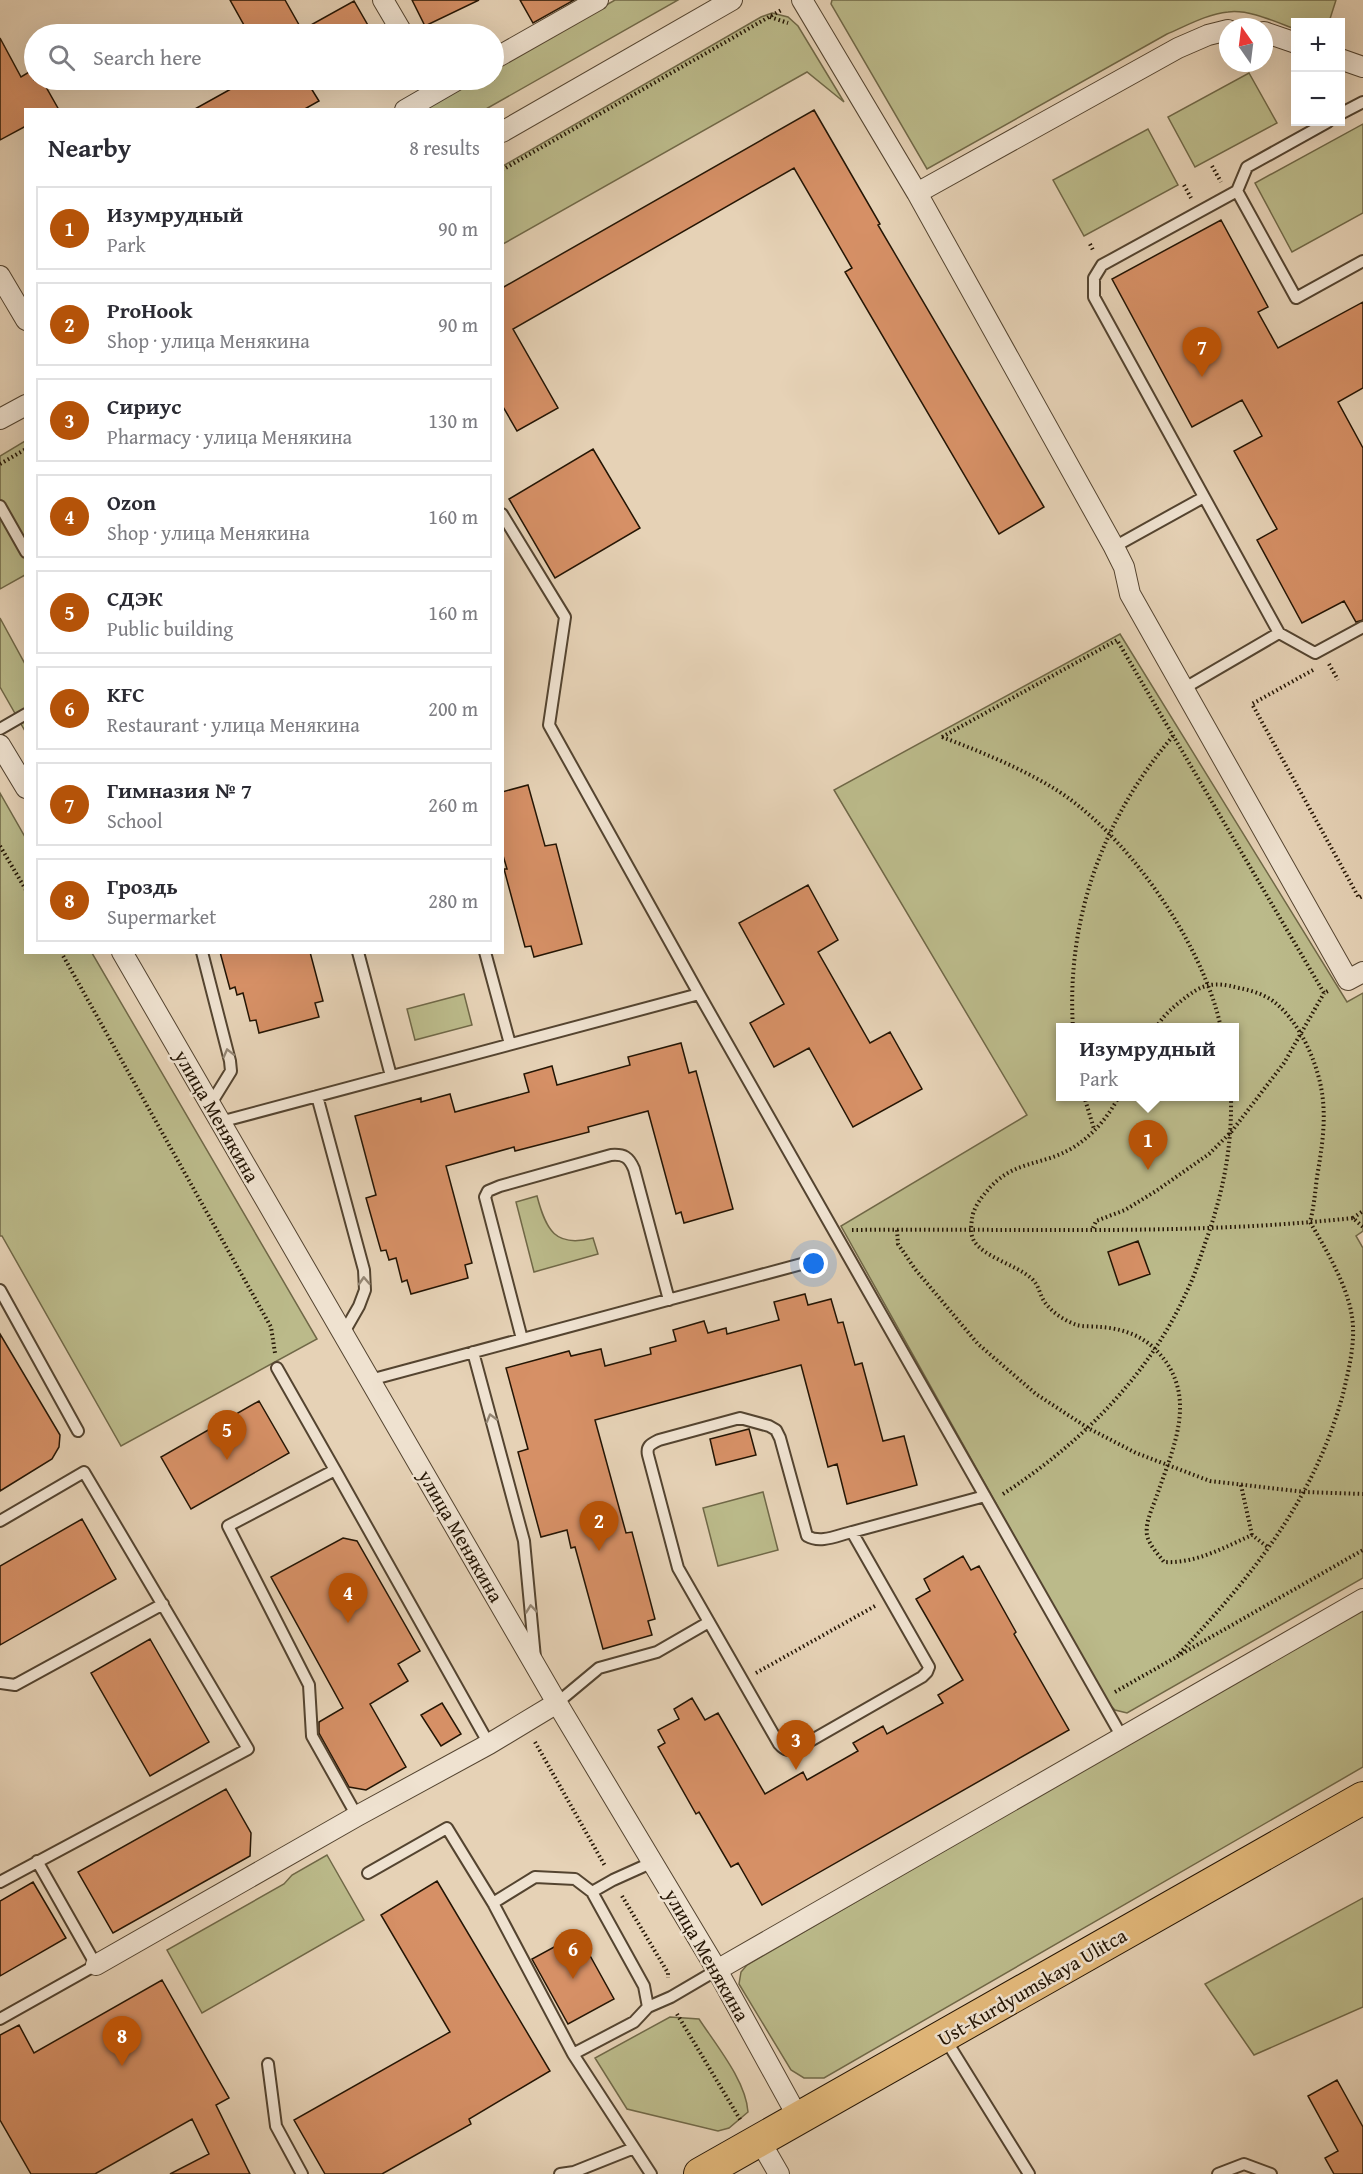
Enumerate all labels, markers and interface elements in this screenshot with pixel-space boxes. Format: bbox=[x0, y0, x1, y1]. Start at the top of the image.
north arrow bbox=[1219, 18, 1273, 72]
map controls bbox=[1291, 18, 1345, 126]
button: + bbox=[1291, 18, 1345, 72]
search box bbox=[24, 24, 504, 90]
icon: search bbox=[45, 41, 78, 74]
text: Search here bbox=[93, 41, 202, 73]
button: − bbox=[1291, 72, 1345, 126]
text: Nearby bbox=[48, 128, 131, 167]
text: 8 results bbox=[409, 133, 480, 162]
text: Изумрудный bbox=[107, 198, 243, 230]
text: 1 bbox=[64, 214, 75, 243]
text: 90 m bbox=[438, 214, 478, 243]
text: Park bbox=[107, 230, 146, 259]
text: ProHook bbox=[107, 294, 192, 326]
text: 2 bbox=[64, 310, 75, 339]
text: 90 m bbox=[438, 310, 478, 339]
text: Shop · улица Менякина bbox=[107, 326, 310, 355]
pin: 7 bbox=[1182, 328, 1222, 377]
text: Сириус bbox=[107, 390, 181, 422]
text: 3 bbox=[64, 406, 75, 435]
text: 130 m bbox=[428, 406, 478, 435]
text: Pharmacy · улица Менякина bbox=[107, 422, 352, 451]
text: Ozon bbox=[107, 486, 156, 518]
text: 4 bbox=[64, 502, 75, 531]
text: 160 m bbox=[428, 502, 478, 531]
text: Shop · улица Менякина bbox=[107, 518, 310, 547]
text: СДЭК bbox=[107, 582, 163, 614]
text: 5 bbox=[64, 598, 75, 627]
text: 160 m bbox=[428, 598, 478, 627]
text: Public building bbox=[107, 614, 233, 643]
text: KFC bbox=[107, 678, 145, 710]
text: 6 bbox=[64, 694, 75, 723]
text: 200 m bbox=[428, 694, 478, 723]
text: Restaurant · улица Менякина bbox=[107, 710, 360, 739]
text: Гимназия № 7 bbox=[107, 774, 252, 806]
text: 7 bbox=[64, 790, 75, 819]
text: 260 m bbox=[428, 790, 478, 819]
text: School bbox=[107, 806, 163, 835]
text: Гроздь bbox=[107, 870, 178, 902]
text: 8 bbox=[64, 886, 75, 915]
text: 280 m bbox=[428, 886, 478, 915]
text: Supermarket bbox=[107, 902, 216, 931]
popup bbox=[1056, 1023, 1239, 1101]
text: Изумрудный bbox=[1079, 1032, 1216, 1064]
street label: улица Менякина bbox=[167, 1043, 267, 1188]
one-way arrow bbox=[223, 1048, 236, 1058]
text: Park bbox=[1079, 1064, 1118, 1093]
pin: 1 bbox=[1128, 1120, 1168, 1170]
your location bbox=[799, 1249, 828, 1278]
one-way arrow bbox=[358, 1276, 371, 1285]
pin: 5 bbox=[208, 1410, 246, 1460]
one-way arrow bbox=[486, 1413, 498, 1424]
street label: улица Менякина bbox=[411, 1463, 511, 1608]
pin: 2 bbox=[580, 1502, 618, 1551]
pin: 4 bbox=[328, 1574, 368, 1623]
one-way arrow bbox=[525, 1604, 538, 1613]
pin: 3 bbox=[776, 1720, 816, 1770]
street label: улица Менякина bbox=[657, 1882, 757, 2027]
street label: Ust-Kurdyumskaya Ulitca bbox=[932, 1920, 1132, 2053]
pin: 6 bbox=[554, 1930, 592, 1979]
pin: 8 bbox=[102, 2016, 142, 2066]

